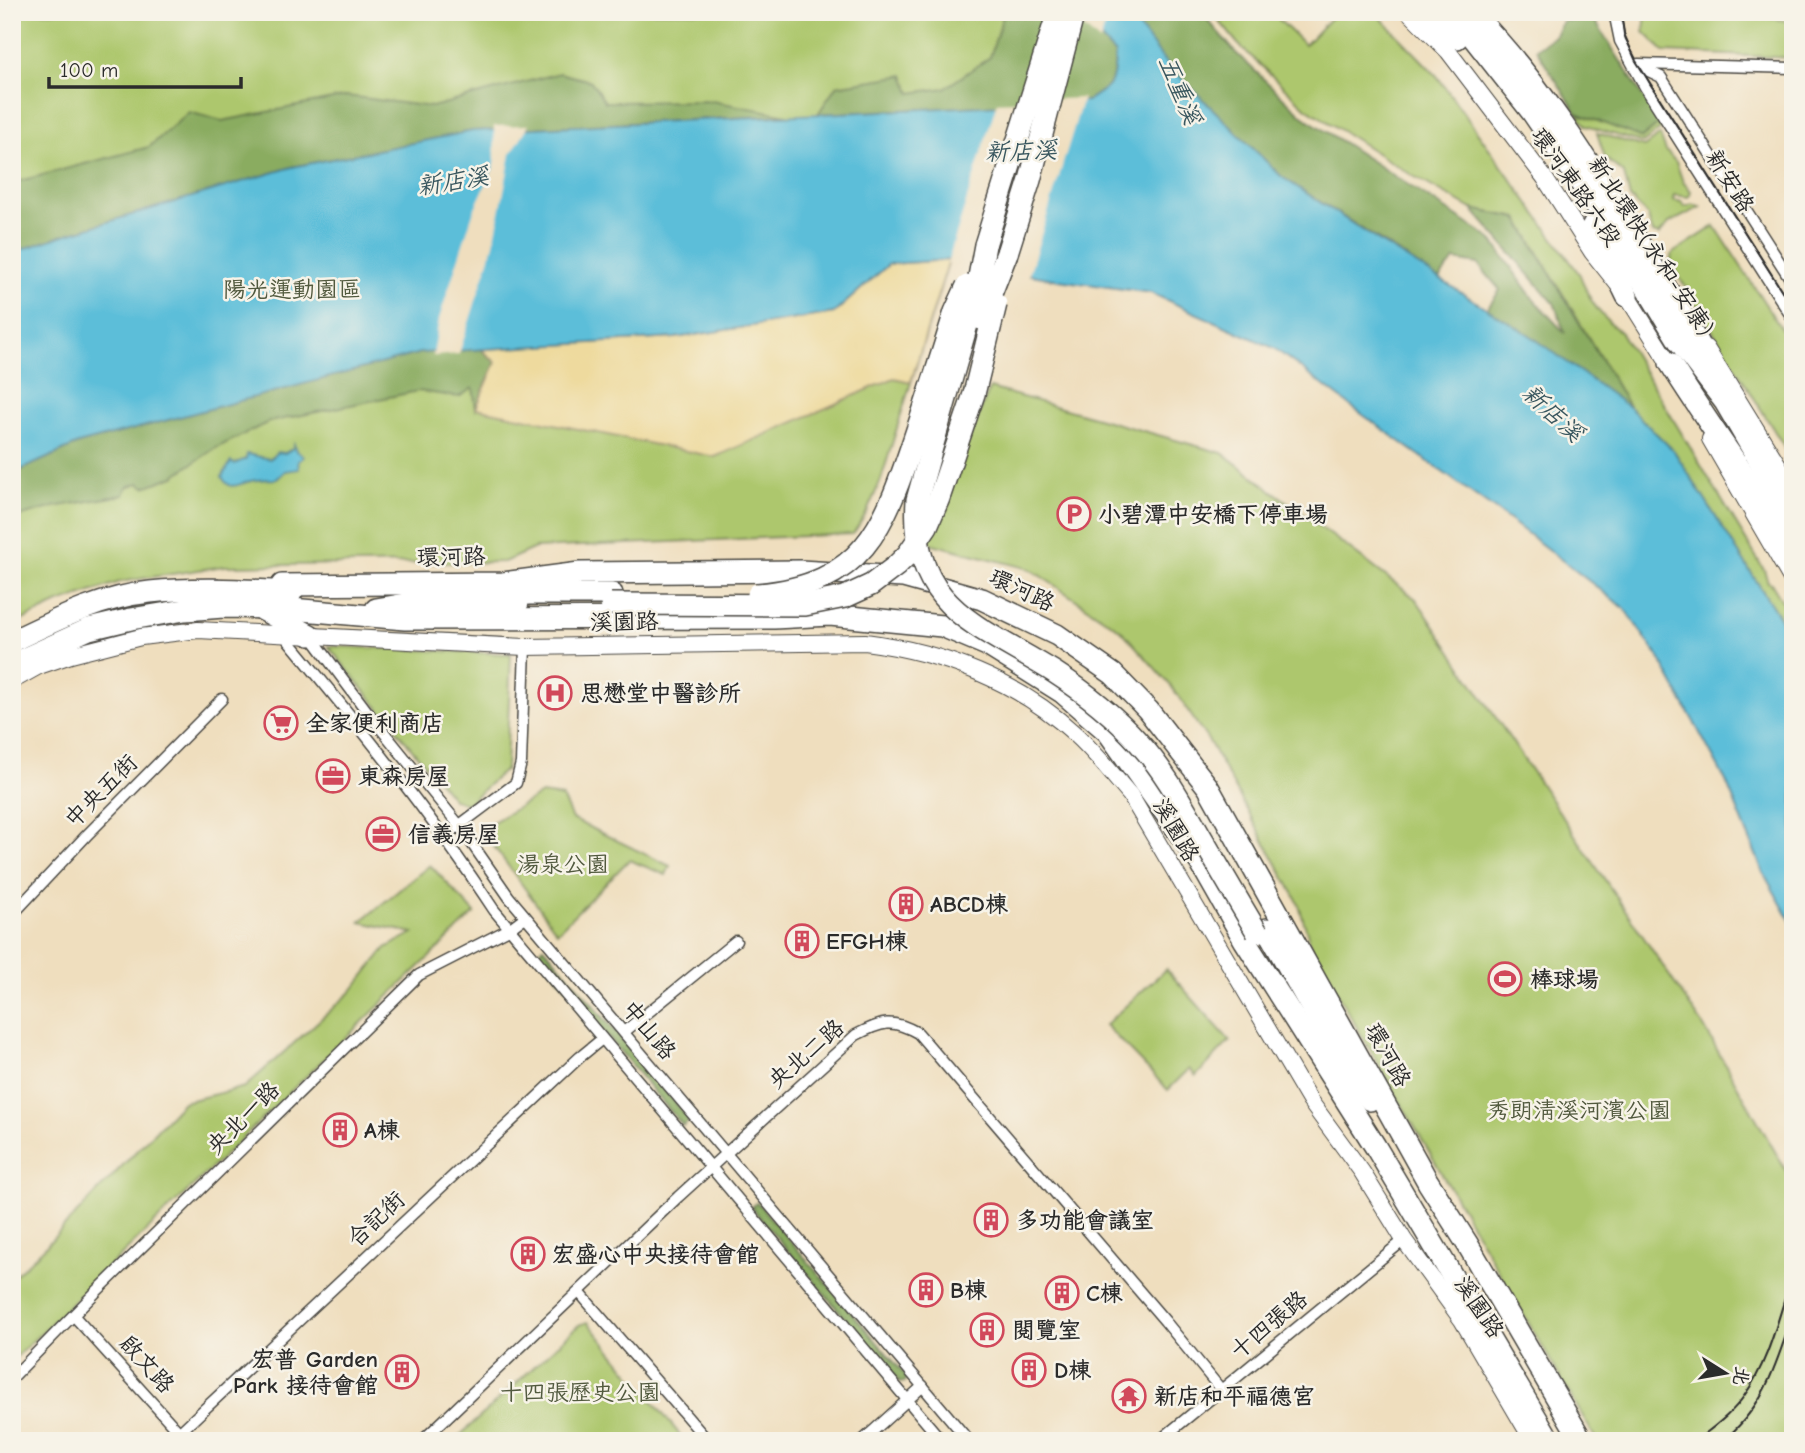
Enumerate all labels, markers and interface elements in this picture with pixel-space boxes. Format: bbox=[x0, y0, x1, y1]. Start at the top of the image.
scale bar bbox=[49, 46, 242, 90]
water label: 五重溪 bbox=[1153, 51, 1208, 130]
text: 100 m bbox=[60, 58, 118, 82]
street label: 環河東路六段 bbox=[1525, 123, 1627, 251]
water label: 新店溪 bbox=[985, 136, 1059, 166]
street label: 新安路 bbox=[1700, 145, 1760, 217]
street label: 新北環快(永和-安康) bbox=[1583, 151, 1719, 341]
water label: 新店溪 bbox=[415, 161, 493, 200]
park label: 陽光運動園區 bbox=[223, 276, 361, 303]
water label: 新店溪 bbox=[1517, 379, 1591, 449]
parking icon: 小碧潭中安橋下停車場 bbox=[1055, 495, 1093, 533]
place label: 小碧潭中安橋下停車場 bbox=[1098, 501, 1328, 528]
street label: 環河路 bbox=[416, 543, 486, 571]
street label: 環河路 bbox=[985, 563, 1059, 617]
street label: 溪園路 bbox=[589, 608, 659, 636]
hospital icon: 思懋堂中醫診所 bbox=[536, 674, 574, 712]
place label: 思懋堂中醫診所 bbox=[580, 680, 741, 707]
supermarket icon: 全家便利商店 bbox=[262, 704, 300, 742]
place label: 全家便利商店 bbox=[306, 710, 444, 737]
street label: 中央五街 bbox=[59, 749, 143, 833]
office icon: 東森房屋 bbox=[314, 757, 352, 795]
place label: 東森房屋 bbox=[358, 763, 450, 790]
street label: 溪園路 bbox=[1147, 793, 1205, 867]
office icon: 信義房屋 bbox=[364, 815, 402, 853]
place label: 信義房屋 bbox=[408, 821, 500, 848]
park label: 湯泉公園 bbox=[517, 851, 609, 878]
building icon: ABCD棟 bbox=[887, 885, 925, 923]
place label: ABCD棟 bbox=[930, 891, 1008, 918]
building icon: EFGH棟 bbox=[783, 922, 821, 960]
place label: EFGH棟 bbox=[826, 928, 908, 955]
sports icon: 棒球場 bbox=[1486, 960, 1524, 998]
place label: 棒球場 bbox=[1530, 966, 1599, 993]
street label: 中山路 bbox=[616, 995, 682, 1065]
street label: 央北二路 bbox=[762, 1014, 850, 1094]
street label: 環河路 bbox=[1359, 1018, 1417, 1092]
street label: 央北一路 bbox=[201, 1076, 285, 1160]
park label: 秀朗清溪河濱公園 bbox=[1487, 1097, 1671, 1124]
building icon: A棟 bbox=[321, 1111, 359, 1149]
place label: A棟 bbox=[364, 1117, 400, 1144]
street label: 合記街 bbox=[342, 1186, 410, 1252]
building icon: 多功能會議室 bbox=[972, 1201, 1010, 1239]
place label: 多功能會議室 bbox=[1016, 1207, 1154, 1234]
building icon: 宏盛心中央接待會館 bbox=[509, 1235, 547, 1273]
place label: 宏盛心中央接待會館 bbox=[552, 1241, 759, 1268]
building icon: B棟 bbox=[907, 1271, 945, 1309]
street label: 溪園路 bbox=[1449, 1271, 1509, 1343]
building icon: C棟 bbox=[1043, 1274, 1081, 1312]
place label: B棟 bbox=[950, 1277, 987, 1304]
place label: C棟 bbox=[1086, 1280, 1123, 1307]
street label: 十四張路 bbox=[1225, 1285, 1313, 1365]
building icon: 閱覽室 bbox=[968, 1311, 1006, 1349]
place label: 閱覽室 bbox=[1012, 1317, 1081, 1344]
street label: 啟文路 bbox=[114, 1329, 180, 1399]
north arrow bbox=[1689, 1338, 1759, 1408]
place label: 宏普 Garden Park 接待會館 bbox=[233, 1346, 378, 1399]
building icon: D棟 bbox=[1010, 1351, 1048, 1389]
building icon: 宏普 Garden Park 接待會館 bbox=[383, 1353, 421, 1391]
place label: D棟 bbox=[1054, 1357, 1091, 1384]
text: 北 bbox=[1728, 1365, 1753, 1387]
temple icon: 新店和平福德宮 bbox=[1110, 1377, 1148, 1415]
park label: 十四張歷史公園 bbox=[500, 1379, 661, 1406]
place label: 新店和平福德宮 bbox=[1154, 1383, 1315, 1410]

